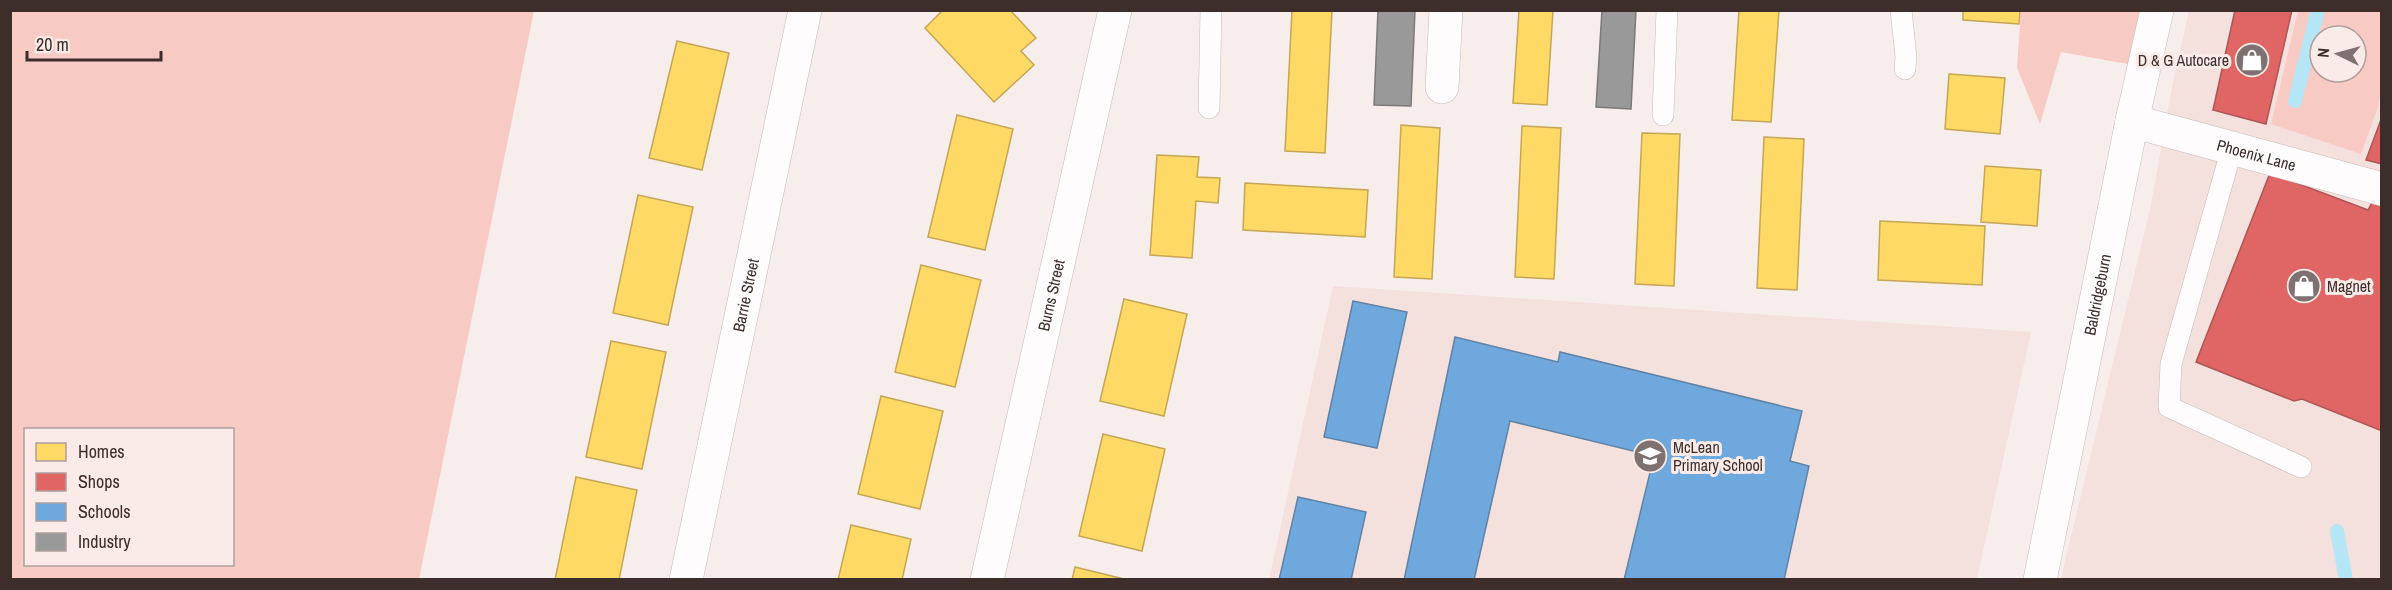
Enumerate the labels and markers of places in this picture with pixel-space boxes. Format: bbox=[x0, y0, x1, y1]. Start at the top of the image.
shop icon: D & G Autocare bbox=[2234, 42, 2270, 78]
place label: D & G Autocare bbox=[2138, 49, 2229, 71]
shop icon: Magnet bbox=[2286, 268, 2322, 304]
place label: Magnet bbox=[2327, 275, 2371, 297]
place label: McLean Primary School bbox=[1673, 436, 1763, 476]
school or university icon: McLean Primary School bbox=[1632, 438, 1668, 474]

